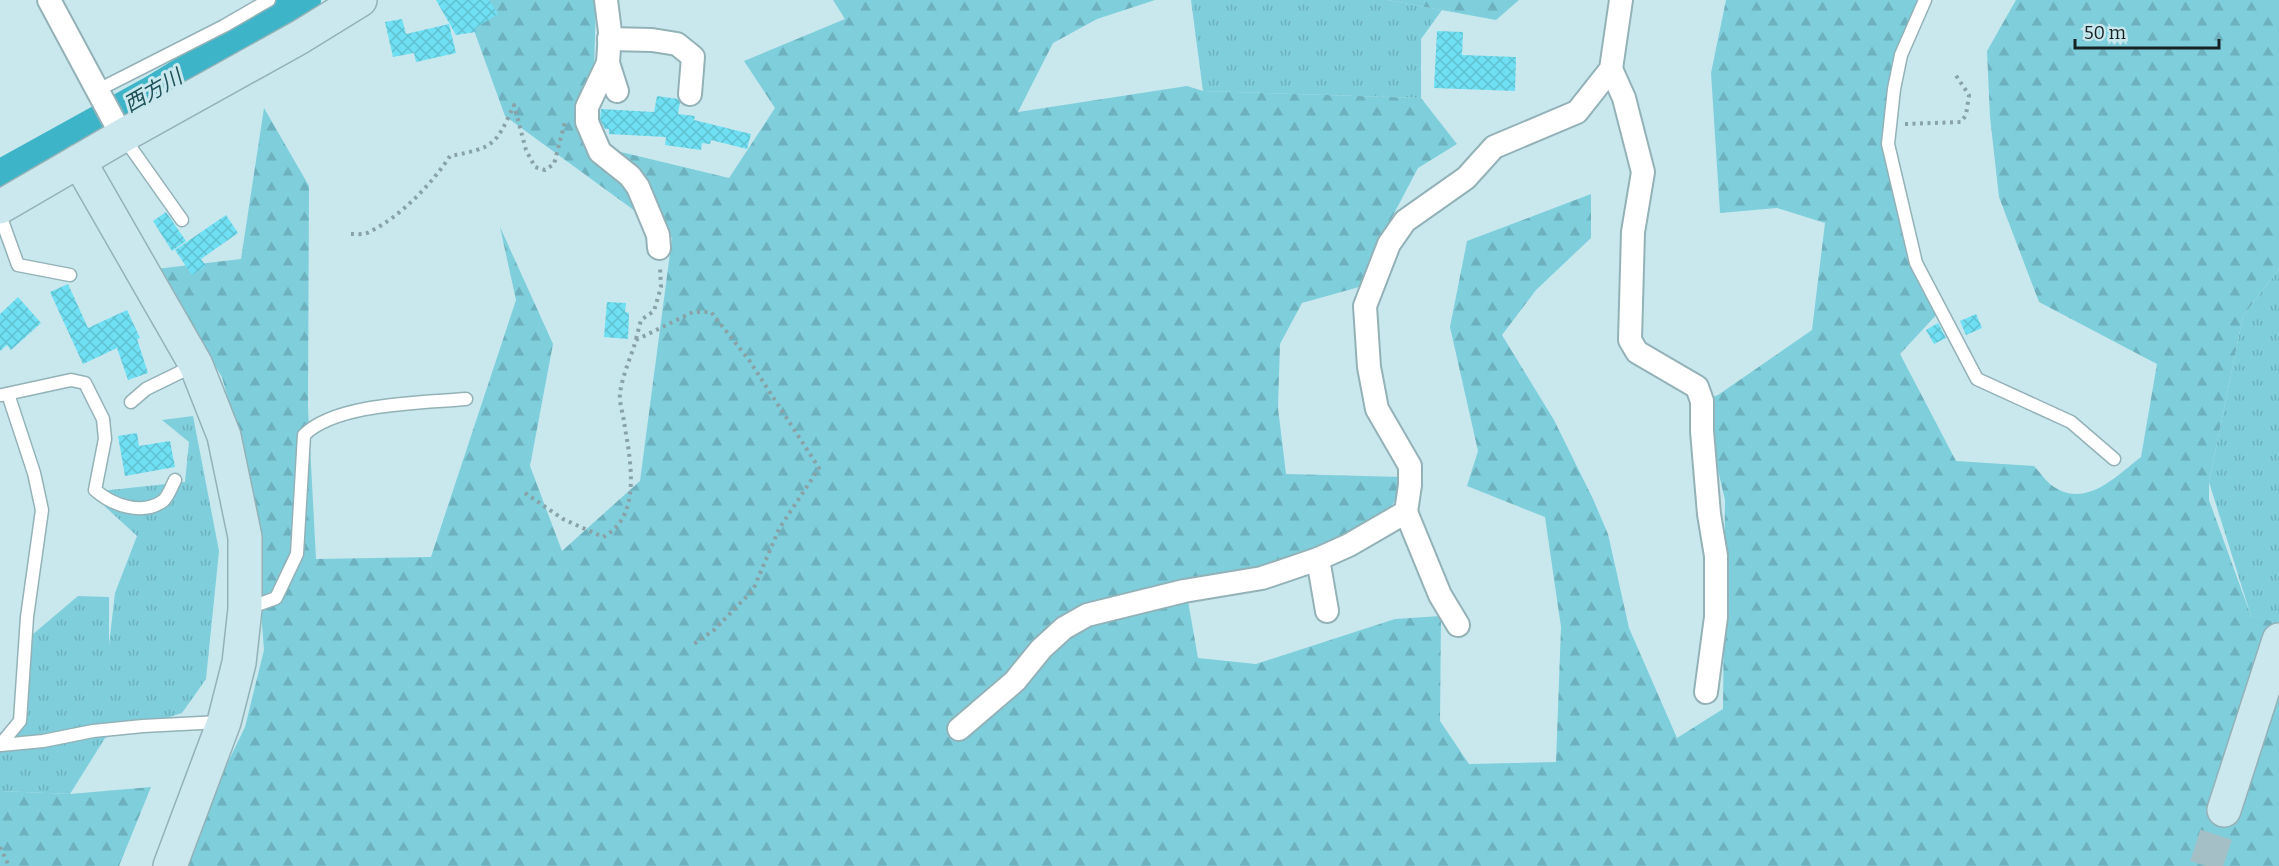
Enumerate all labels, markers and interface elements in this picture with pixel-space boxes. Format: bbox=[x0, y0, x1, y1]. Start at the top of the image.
scale bar bbox=[2075, 12, 2219, 50]
text: 50 m bbox=[2084, 22, 2126, 44]
water label: 西方川 bbox=[119, 63, 189, 118]

